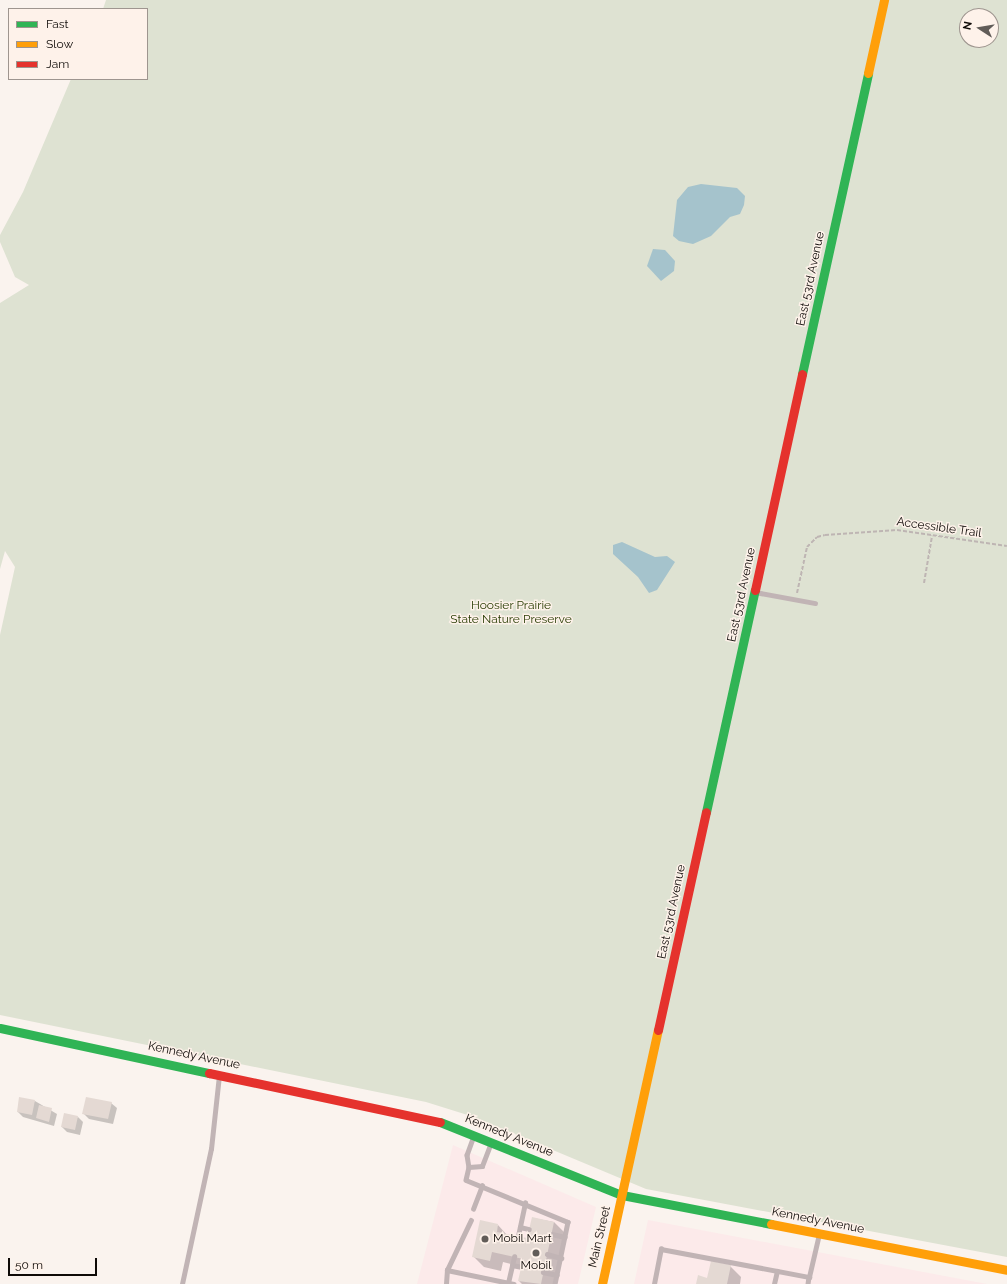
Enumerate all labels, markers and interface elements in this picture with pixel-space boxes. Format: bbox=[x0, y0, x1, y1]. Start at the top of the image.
legend bbox=[8, 8, 148, 80]
north arrow bbox=[959, 8, 999, 48]
text: Fast bbox=[46, 17, 69, 31]
text: N bbox=[961, 20, 975, 31]
text: Slow bbox=[46, 37, 73, 51]
text: Jam bbox=[46, 57, 69, 71]
street label: East 53rd Avenue bbox=[794, 230, 828, 328]
street label: Accessible Trail bbox=[895, 515, 983, 541]
street label: East 53rd Avenue bbox=[725, 546, 759, 644]
park label: Hoosier Prairie State Nature Preserve bbox=[450, 599, 572, 627]
street label: East 53rd Avenue bbox=[655, 863, 689, 961]
street label: Kennedy Avenue bbox=[146, 1039, 242, 1073]
street label: Kennedy Avenue bbox=[462, 1112, 556, 1160]
street label: Main Street bbox=[586, 1205, 614, 1269]
street label: Kennedy Avenue bbox=[770, 1205, 866, 1237]
place label: Mobil Mart bbox=[493, 1232, 552, 1246]
marker: Mobil Mart bbox=[480, 1234, 490, 1244]
marker: Mobil bbox=[531, 1248, 541, 1258]
scale bar bbox=[10, 1250, 99, 1276]
text: 50 m bbox=[15, 1258, 43, 1272]
place label: Mobil bbox=[521, 1259, 551, 1273]

